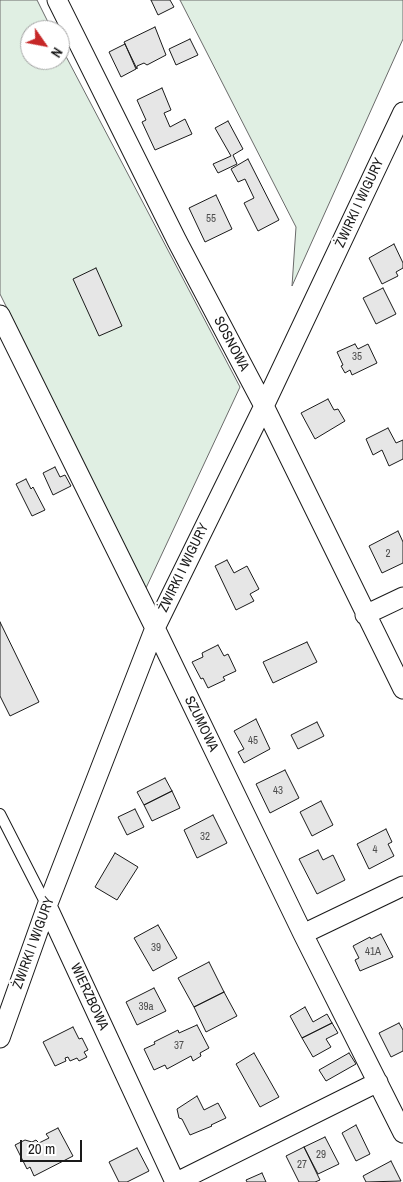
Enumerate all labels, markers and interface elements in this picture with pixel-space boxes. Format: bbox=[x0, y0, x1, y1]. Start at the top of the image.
north arrow bbox=[20, 20, 70, 70]
text: N bbox=[47, 44, 67, 61]
street label: ŻWIRKI I WIGURY bbox=[332, 156, 388, 250]
house number: 55 bbox=[206, 212, 216, 226]
street label: SOSNOWA bbox=[210, 314, 252, 374]
house number: 35 bbox=[352, 350, 362, 364]
street label: ŻWIRKI I WIGURY bbox=[155, 521, 213, 615]
house number: 2 bbox=[385, 547, 391, 561]
street label: SZUMOWA bbox=[180, 694, 222, 754]
house number: 45 bbox=[248, 734, 258, 748]
house number: 43 bbox=[273, 784, 283, 798]
house number: 32 bbox=[200, 830, 210, 844]
house number: 4 bbox=[372, 843, 378, 857]
street label: ŻWIRKI I WIGURY bbox=[10, 895, 58, 991]
house number: 39 bbox=[151, 941, 161, 955]
house number: 41A bbox=[365, 945, 381, 959]
street label: WIERZBOWA bbox=[66, 961, 112, 1033]
house number: 39a bbox=[138, 1000, 154, 1014]
house number: 37 bbox=[174, 1039, 184, 1053]
scale bar bbox=[22, 1130, 85, 1162]
text: 20 m bbox=[28, 1138, 55, 1159]
house number: 29 bbox=[316, 1148, 326, 1162]
house number: 27 bbox=[297, 1158, 307, 1172]

